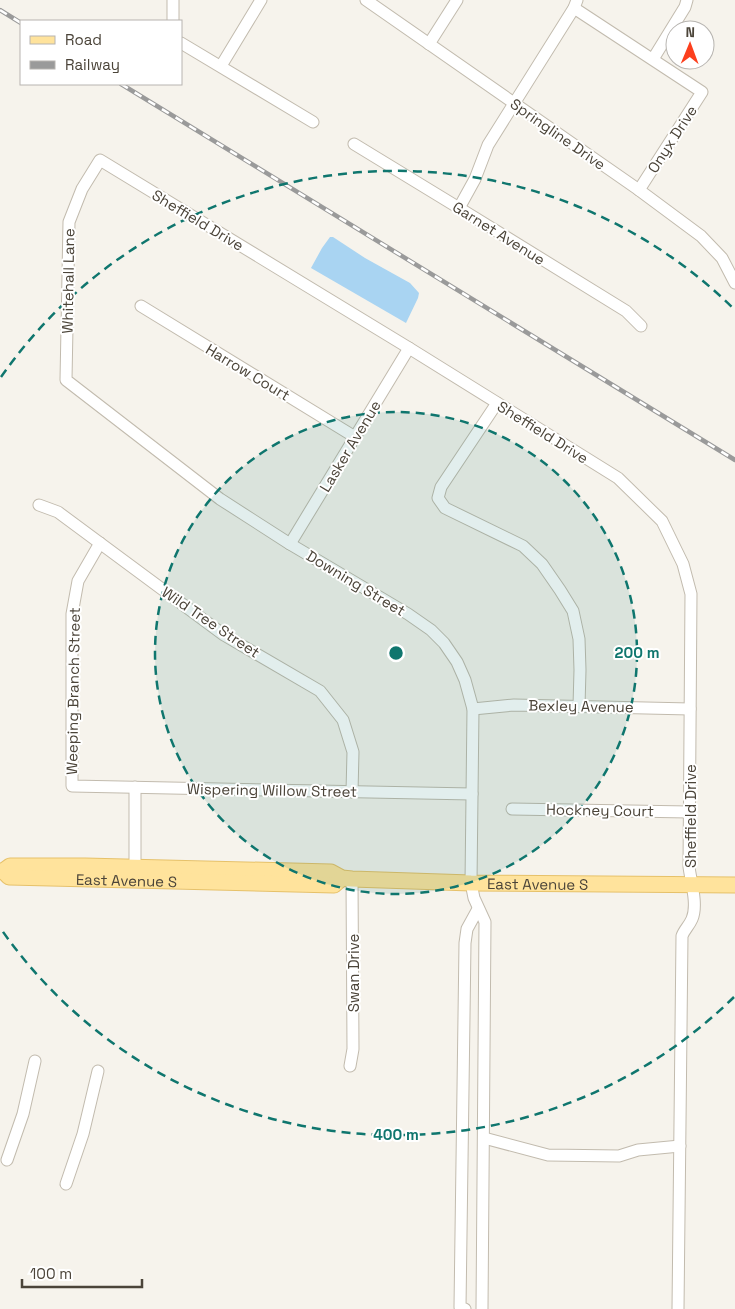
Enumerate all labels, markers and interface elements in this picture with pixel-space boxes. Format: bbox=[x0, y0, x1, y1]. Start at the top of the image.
legend bbox=[20, 20, 182, 85]
north arrow bbox=[665, 20, 715, 70]
text: N bbox=[685, 23, 695, 41]
text: Road bbox=[65, 30, 102, 49]
text: Railway bbox=[65, 55, 120, 74]
street label: Springline Drive bbox=[507, 94, 610, 174]
street label: Onyx Drive bbox=[643, 101, 701, 176]
street label: Sheffield Drive bbox=[149, 185, 247, 255]
street label: Garnet Avenue bbox=[449, 197, 549, 269]
street label: Whitehall Lane bbox=[58, 228, 78, 334]
street label: Harrow Court bbox=[202, 339, 294, 405]
street label: Sheffield Drive bbox=[494, 396, 592, 468]
street label: Lasker Avenue bbox=[315, 397, 385, 495]
street label: Downing Street bbox=[303, 546, 409, 620]
street label: Wild Tree Street bbox=[158, 582, 264, 662]
street label: Weeping Branch Street bbox=[62, 607, 84, 775]
text: 200 m bbox=[615, 643, 659, 662]
centre of rings bbox=[387, 644, 405, 662]
street label: Bexley Avenue bbox=[528, 696, 634, 716]
street label: Sheffield Drive bbox=[681, 764, 700, 868]
street label: Wispering Willow Street bbox=[187, 779, 357, 801]
street label: Hockney Court bbox=[546, 800, 654, 820]
street label: East Avenue S bbox=[76, 869, 177, 891]
street label: East Avenue S bbox=[487, 874, 588, 893]
street label: Swan Drive bbox=[344, 934, 363, 1012]
text: 400 m bbox=[373, 1125, 419, 1144]
scale bar bbox=[22, 1256, 142, 1288]
text: 100 m bbox=[30, 1264, 72, 1283]

